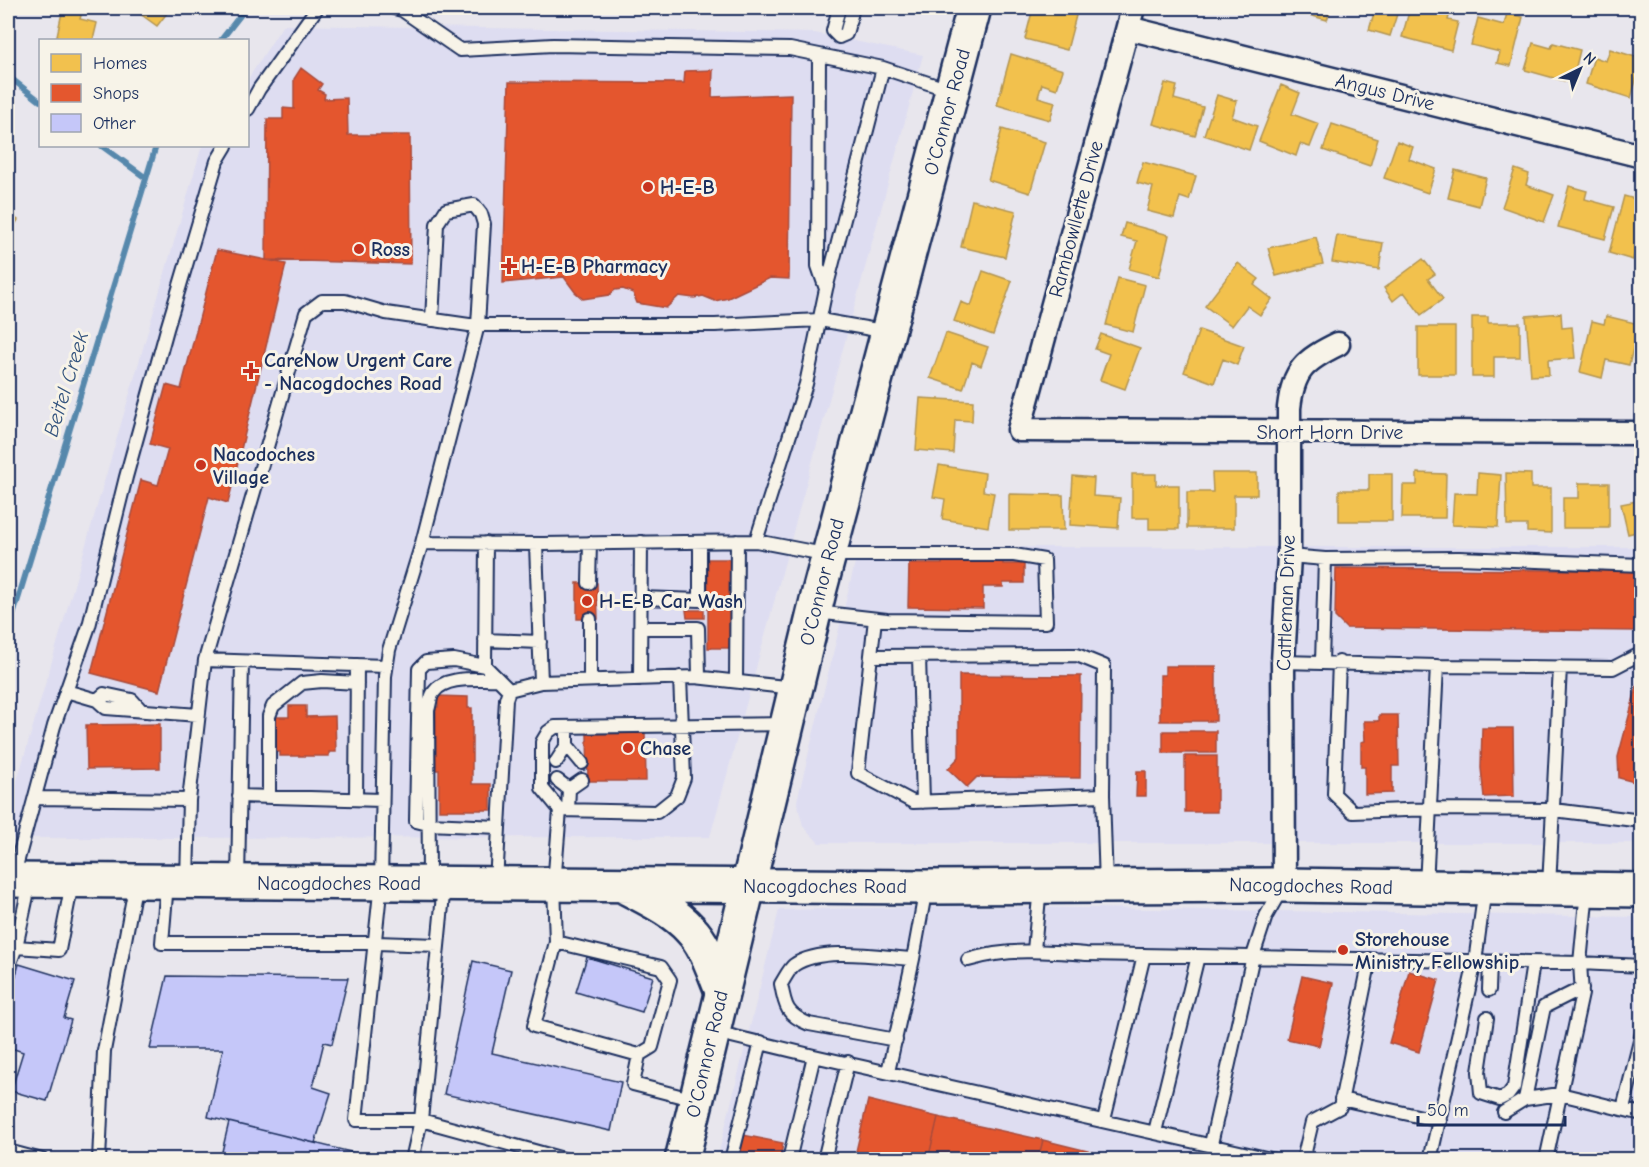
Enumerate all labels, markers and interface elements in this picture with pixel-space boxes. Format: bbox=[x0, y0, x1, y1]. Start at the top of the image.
legend bbox=[39, 39, 249, 147]
north arrow bbox=[1550, 39, 1610, 99]
street label: O'Connor Road bbox=[919, 46, 975, 178]
text: N bbox=[1580, 49, 1600, 69]
text: Homes bbox=[93, 53, 147, 74]
street label: Angus Drive bbox=[1333, 69, 1437, 115]
text: Shops bbox=[93, 83, 139, 104]
text: Other bbox=[93, 113, 136, 134]
street label: Rambowllette Drive bbox=[1044, 138, 1108, 300]
place label: H-E-B bbox=[660, 176, 715, 199]
marker: H-E-B bbox=[641, 180, 655, 194]
place label: Ross bbox=[371, 238, 410, 261]
marker: Ross bbox=[352, 242, 366, 256]
place label: H-E-B Pharmacy bbox=[521, 255, 668, 278]
marker: H-E-B Pharmacy bbox=[502, 259, 516, 273]
water label: Beitel Creek bbox=[39, 328, 94, 439]
place label: CareNow Urgent Care - Nacogdoches Road bbox=[264, 349, 452, 395]
marker: CareNow Urgent Care - Nacogdoches Road bbox=[242, 362, 260, 380]
street label: Short Horn Drive bbox=[1257, 421, 1403, 444]
place label: Nacodoches Village bbox=[213, 443, 315, 489]
marker: Nacodoches Village bbox=[194, 458, 208, 472]
street label: O'Connor Road bbox=[795, 516, 849, 648]
street label: Cattleman Drive bbox=[1272, 535, 1300, 671]
place label: H-E-B Car Wash bbox=[599, 590, 743, 613]
marker: H-E-B Car Wash bbox=[580, 594, 594, 608]
place label: Chase bbox=[640, 737, 691, 760]
marker: Chase bbox=[621, 741, 635, 755]
street label: Nacogdoches Road bbox=[257, 872, 421, 895]
street label: Nacogdoches Road bbox=[1229, 873, 1393, 899]
street label: Nacogdoches Road bbox=[743, 875, 907, 898]
place label: Storehouse Ministry Fellowship bbox=[1355, 928, 1519, 974]
marker: Storehouse Ministry Fellowship bbox=[1336, 943, 1350, 957]
street label: O'Connor Road bbox=[681, 988, 733, 1120]
scale bar bbox=[1418, 1089, 1565, 1127]
text: 50 m bbox=[1427, 1100, 1469, 1121]

